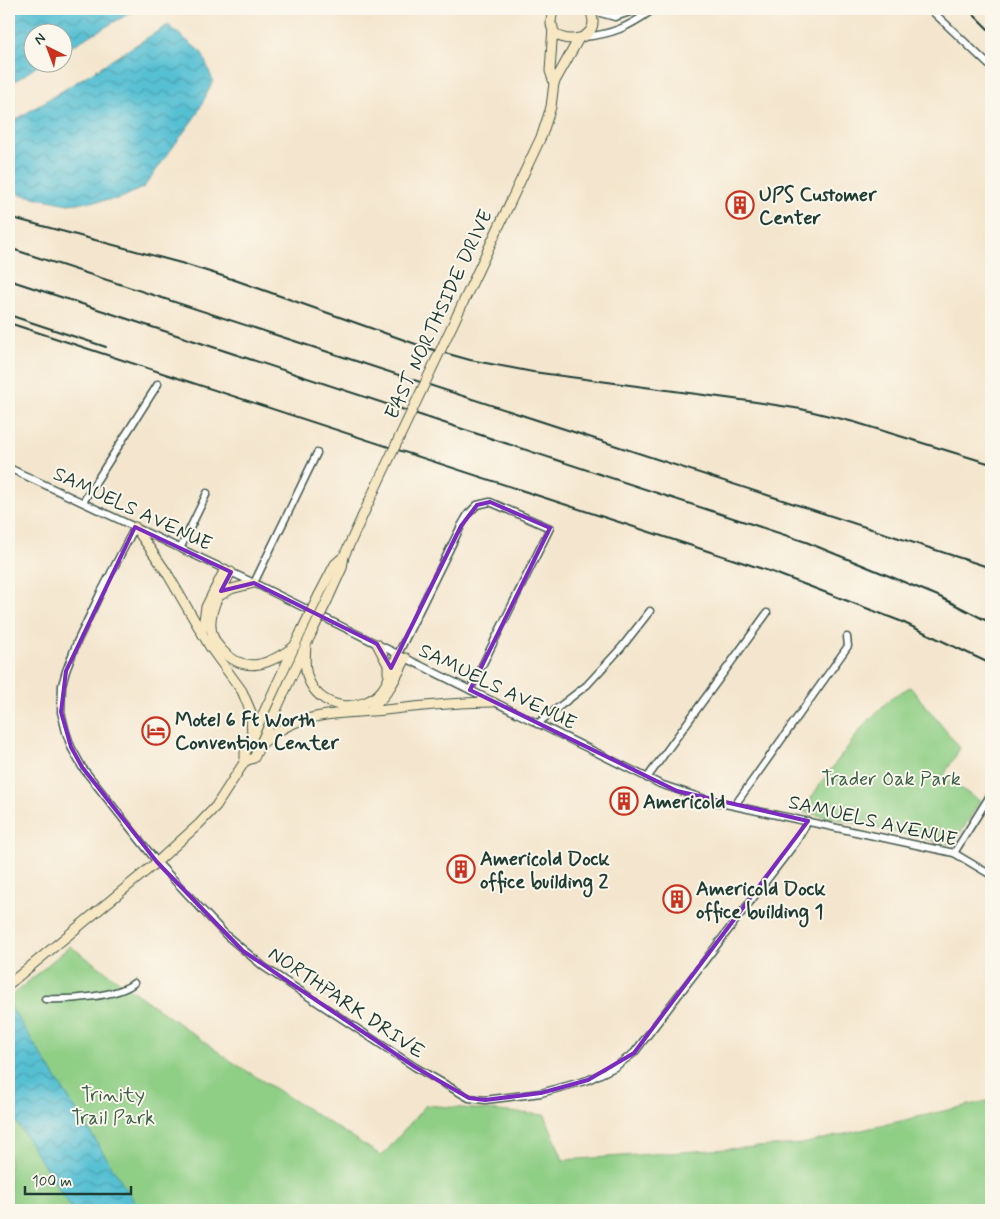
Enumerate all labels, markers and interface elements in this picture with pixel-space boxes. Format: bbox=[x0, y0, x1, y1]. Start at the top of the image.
north arrow bbox=[22, 22, 72, 72]
text: N bbox=[30, 29, 49, 49]
place label: UPS Customer Center bbox=[759, 182, 877, 232]
building icon: UPS Customer Center bbox=[725, 190, 755, 220]
street label: EAST NORTHSIDE DRIVE bbox=[379, 205, 500, 424]
street label: SAMUELS AVENUE bbox=[49, 461, 216, 558]
street label: SAMUELS AVENUE bbox=[414, 637, 581, 737]
place label: Motel 6 Ft Worth Convention Center bbox=[175, 707, 339, 757]
hotel icon: Motel 6 Ft Worth Convention Center bbox=[141, 716, 171, 746]
park label: Trader Oak Park bbox=[821, 766, 961, 793]
building icon: Americold bbox=[609, 786, 639, 816]
place label: Americold bbox=[643, 789, 725, 816]
street label: SAMUELS AVENUE bbox=[786, 789, 960, 854]
place label: Americold Dock office building 2 bbox=[480, 846, 610, 898]
building icon: Americold Dock office building 2 bbox=[446, 854, 476, 884]
place label: Americold Dock office building 1 bbox=[696, 876, 826, 928]
building icon: Americold Dock office building 1 bbox=[662, 884, 692, 914]
street label: NORTHPARK DRIVE bbox=[263, 941, 430, 1066]
park label: Trinity Trail Park bbox=[71, 1082, 155, 1132]
scale bar bbox=[25, 1164, 131, 1196]
text: 100 m bbox=[32, 1172, 72, 1192]

